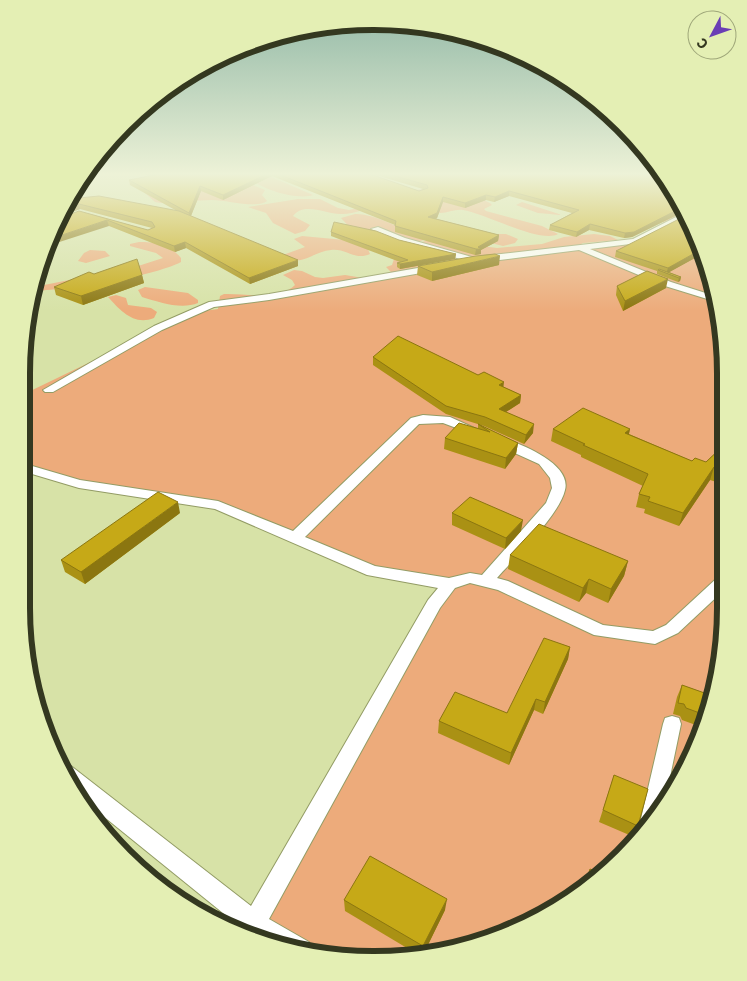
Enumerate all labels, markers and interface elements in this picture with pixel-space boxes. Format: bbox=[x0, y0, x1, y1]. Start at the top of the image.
north arrow bbox=[687, 10, 737, 60]
text: С bbox=[692, 34, 712, 53]

